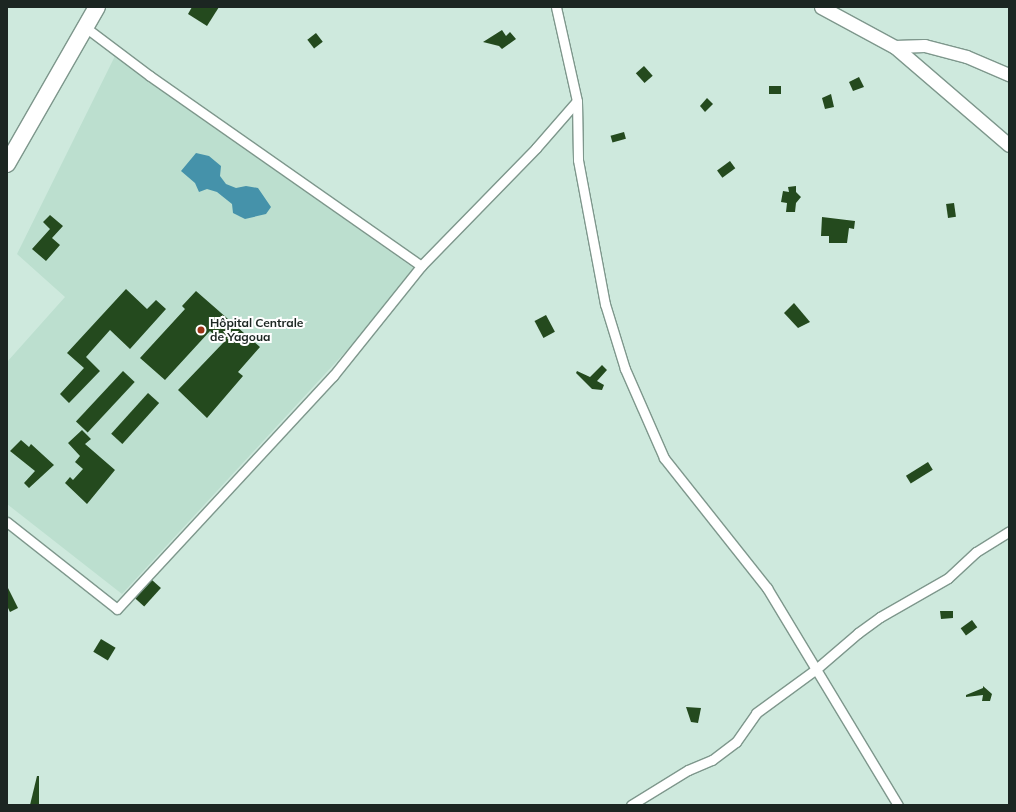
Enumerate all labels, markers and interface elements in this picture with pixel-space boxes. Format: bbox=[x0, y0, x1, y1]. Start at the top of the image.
place label: Hôpital Centrale de Yagoua bbox=[210, 316, 303, 344]
marker: Hôpital Centrale de Yagoua bbox=[195, 324, 207, 336]

